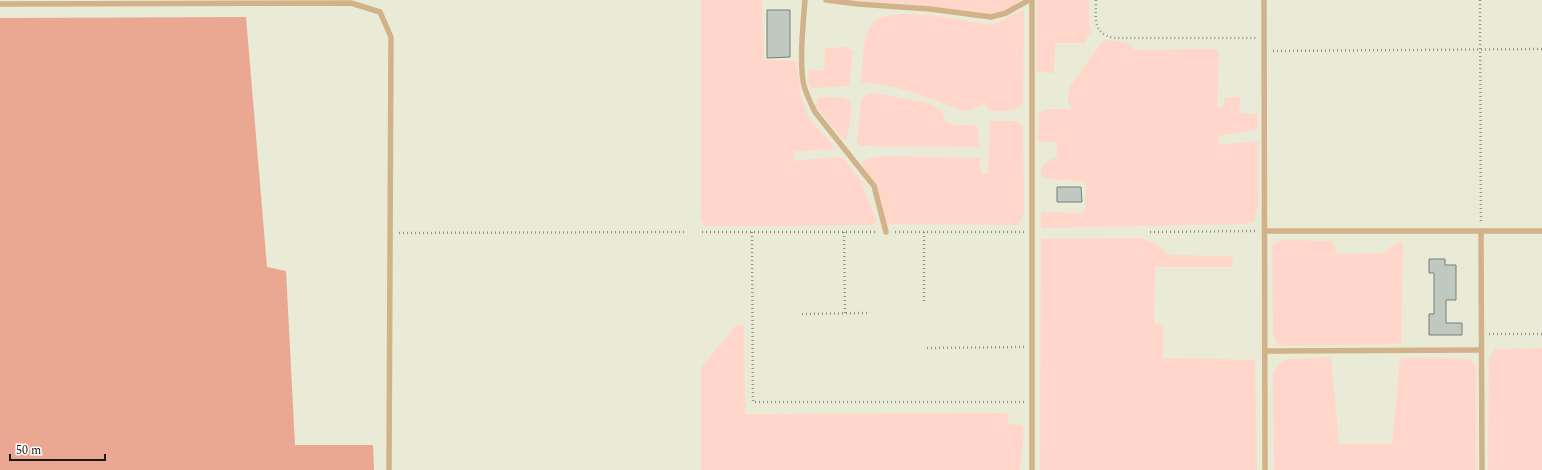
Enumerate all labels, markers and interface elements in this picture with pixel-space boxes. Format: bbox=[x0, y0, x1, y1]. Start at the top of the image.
scale bar bbox=[10, 436, 105, 462]
text: 50 m bbox=[16, 441, 41, 460]

